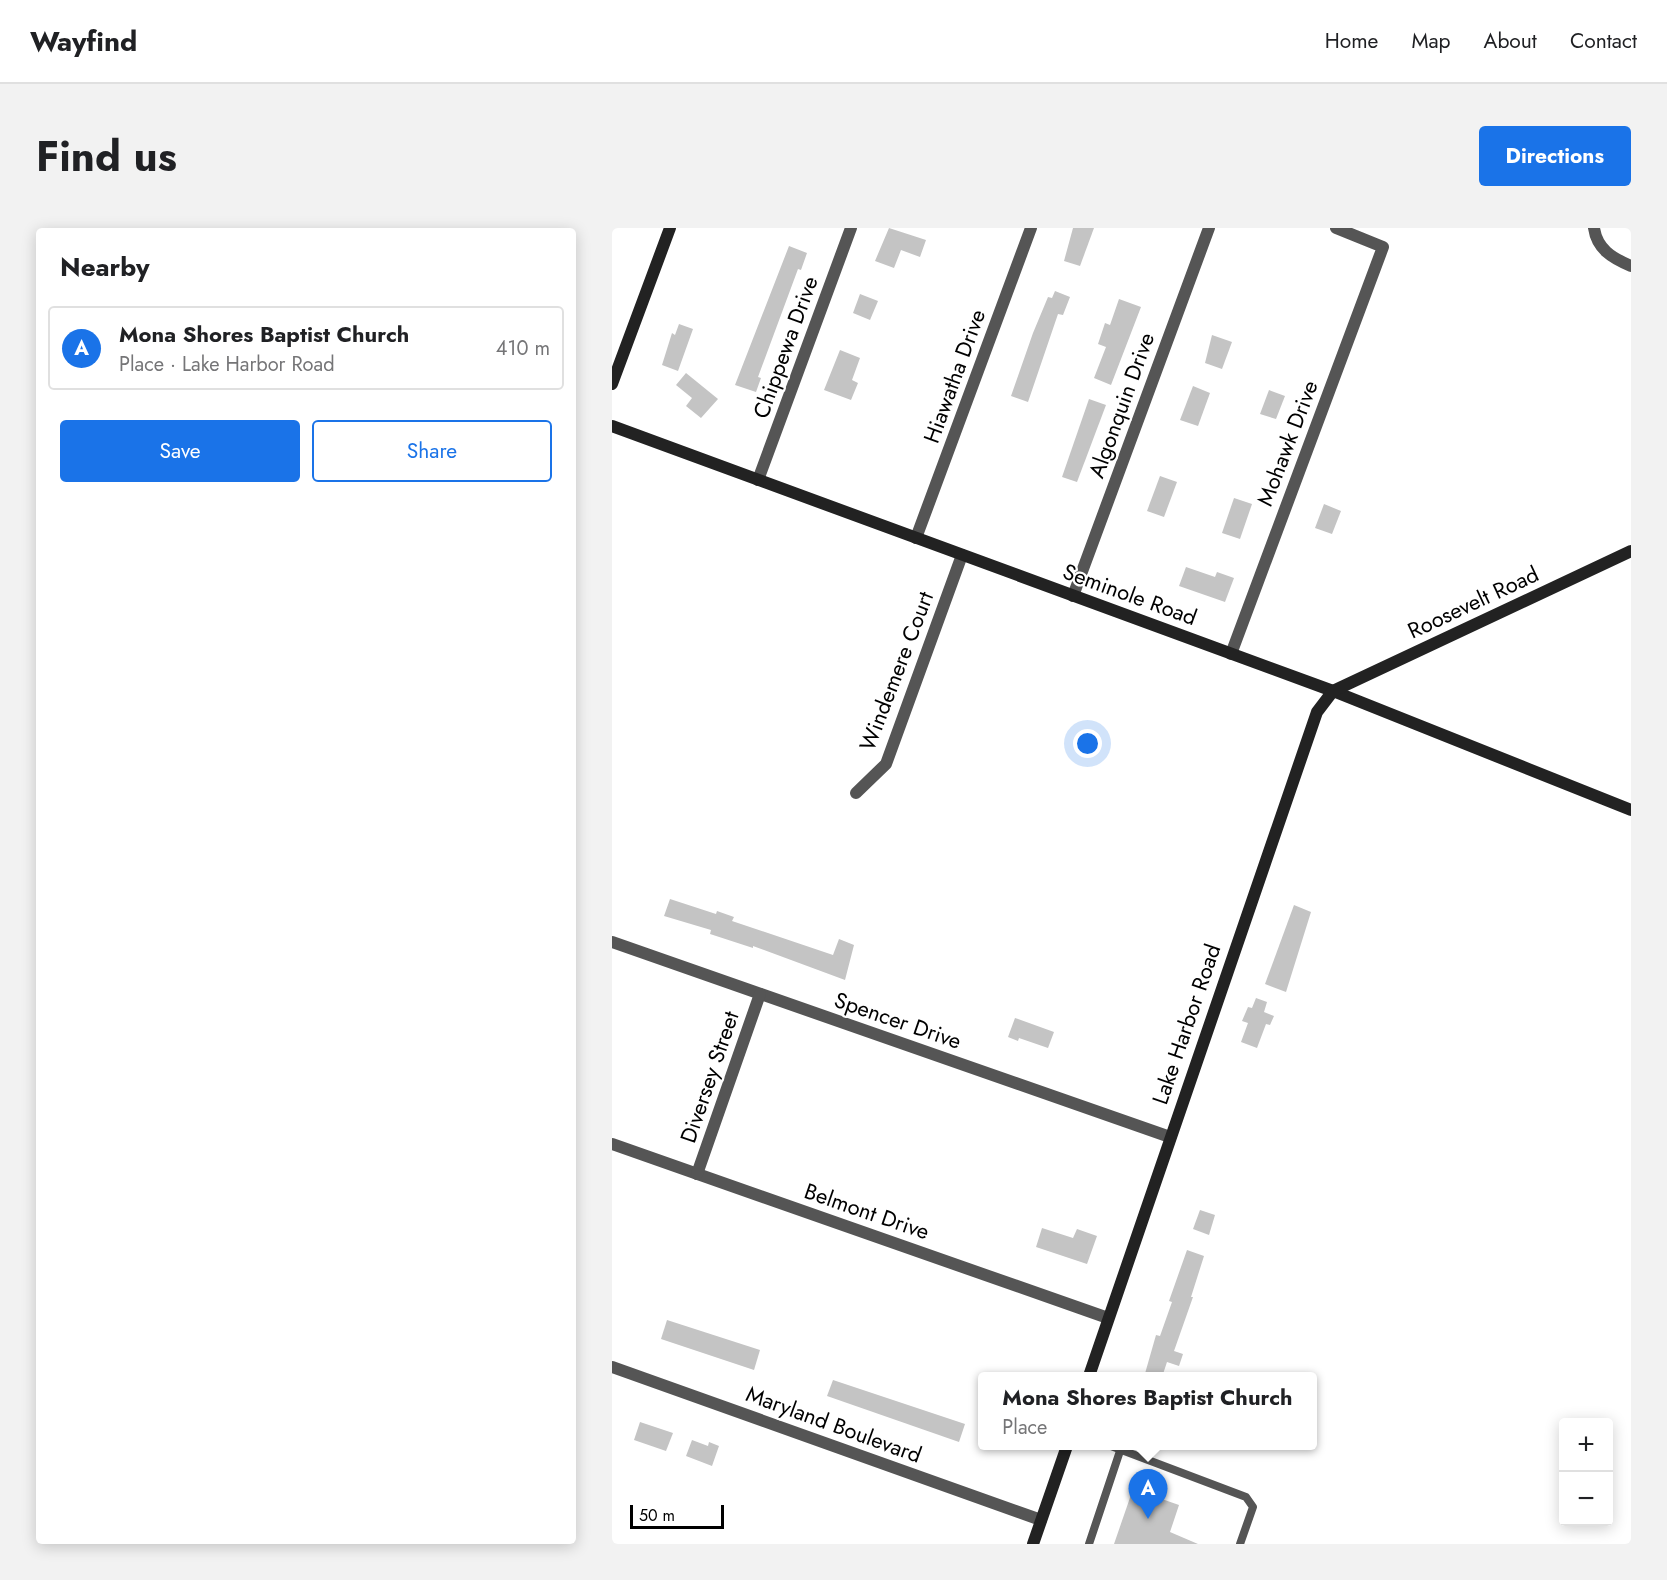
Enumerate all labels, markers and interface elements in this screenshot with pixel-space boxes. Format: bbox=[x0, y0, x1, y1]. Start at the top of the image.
text: Wayfind bbox=[30, 21, 137, 62]
text: Home bbox=[1325, 26, 1378, 56]
text: Map bbox=[1411, 26, 1451, 56]
text: About bbox=[1484, 26, 1537, 56]
text: Contact bbox=[1570, 26, 1637, 56]
text: Find us bbox=[36, 126, 177, 187]
button: Directions bbox=[1479, 126, 1631, 186]
text: Nearby bbox=[60, 248, 149, 286]
street label: Chippewa Drive bbox=[744, 271, 826, 423]
street label: Hiawatha Drive bbox=[915, 305, 993, 447]
text: Mona Shores Baptist Church bbox=[119, 318, 409, 350]
street label: Algonquin Drive bbox=[1080, 328, 1162, 482]
text: A bbox=[74, 334, 89, 363]
text: 410 m bbox=[496, 334, 550, 363]
text: Place · Lake Harbor Road bbox=[119, 350, 335, 379]
street label: Mohawk Drive bbox=[1248, 376, 1326, 510]
button: Save bbox=[60, 420, 300, 482]
button: Share bbox=[312, 420, 552, 482]
street label: Seminole Road bbox=[1059, 555, 1201, 633]
street label: Roosevelt Road bbox=[1402, 558, 1544, 646]
street label: Windemere Court bbox=[851, 586, 941, 755]
your location bbox=[1073, 729, 1102, 758]
street label: Lake Harbor Road bbox=[1144, 939, 1228, 1109]
street label: Spencer Drive bbox=[830, 983, 966, 1057]
street label: Diversey Street bbox=[671, 1006, 747, 1147]
street label: Belmont Drive bbox=[800, 1175, 934, 1247]
popup bbox=[978, 1372, 1317, 1450]
street label: Maryland Boulevard bbox=[742, 1377, 926, 1471]
text: Mona Shores Baptist Church bbox=[1002, 1381, 1293, 1413]
text: Place bbox=[1002, 1413, 1047, 1442]
map controls bbox=[1559, 1418, 1613, 1526]
button: + bbox=[1559, 1418, 1613, 1472]
pin: A bbox=[1128, 1470, 1168, 1519]
button: − bbox=[1559, 1472, 1613, 1526]
scale bar bbox=[630, 1502, 724, 1530]
text: 50 m bbox=[639, 1504, 675, 1527]

